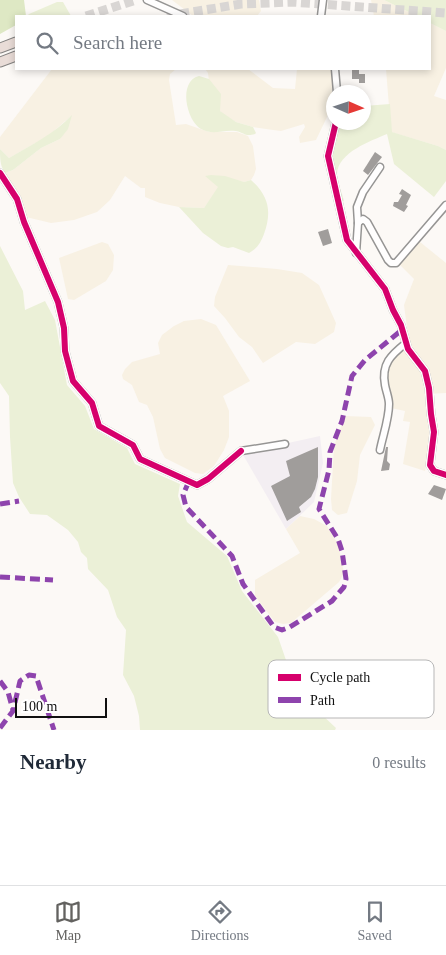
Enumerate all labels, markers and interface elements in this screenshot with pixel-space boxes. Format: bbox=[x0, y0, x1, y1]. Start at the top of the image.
search box bbox=[15, 15, 431, 70]
icon: search bbox=[33, 29, 61, 57]
text: Search here bbox=[73, 32, 162, 53]
north arrow bbox=[326, 85, 371, 130]
legend bbox=[268, 660, 434, 718]
text: Cycle path bbox=[310, 670, 370, 685]
text: Path bbox=[310, 693, 335, 708]
scale bar bbox=[15, 695, 108, 718]
text: 100 m bbox=[22, 699, 57, 714]
text: Nearby bbox=[20, 750, 87, 774]
text: 0 results bbox=[372, 754, 426, 771]
tab: Map bbox=[54, 898, 82, 944]
tab: Directions bbox=[191, 898, 249, 944]
tab: Saved bbox=[358, 898, 392, 944]

